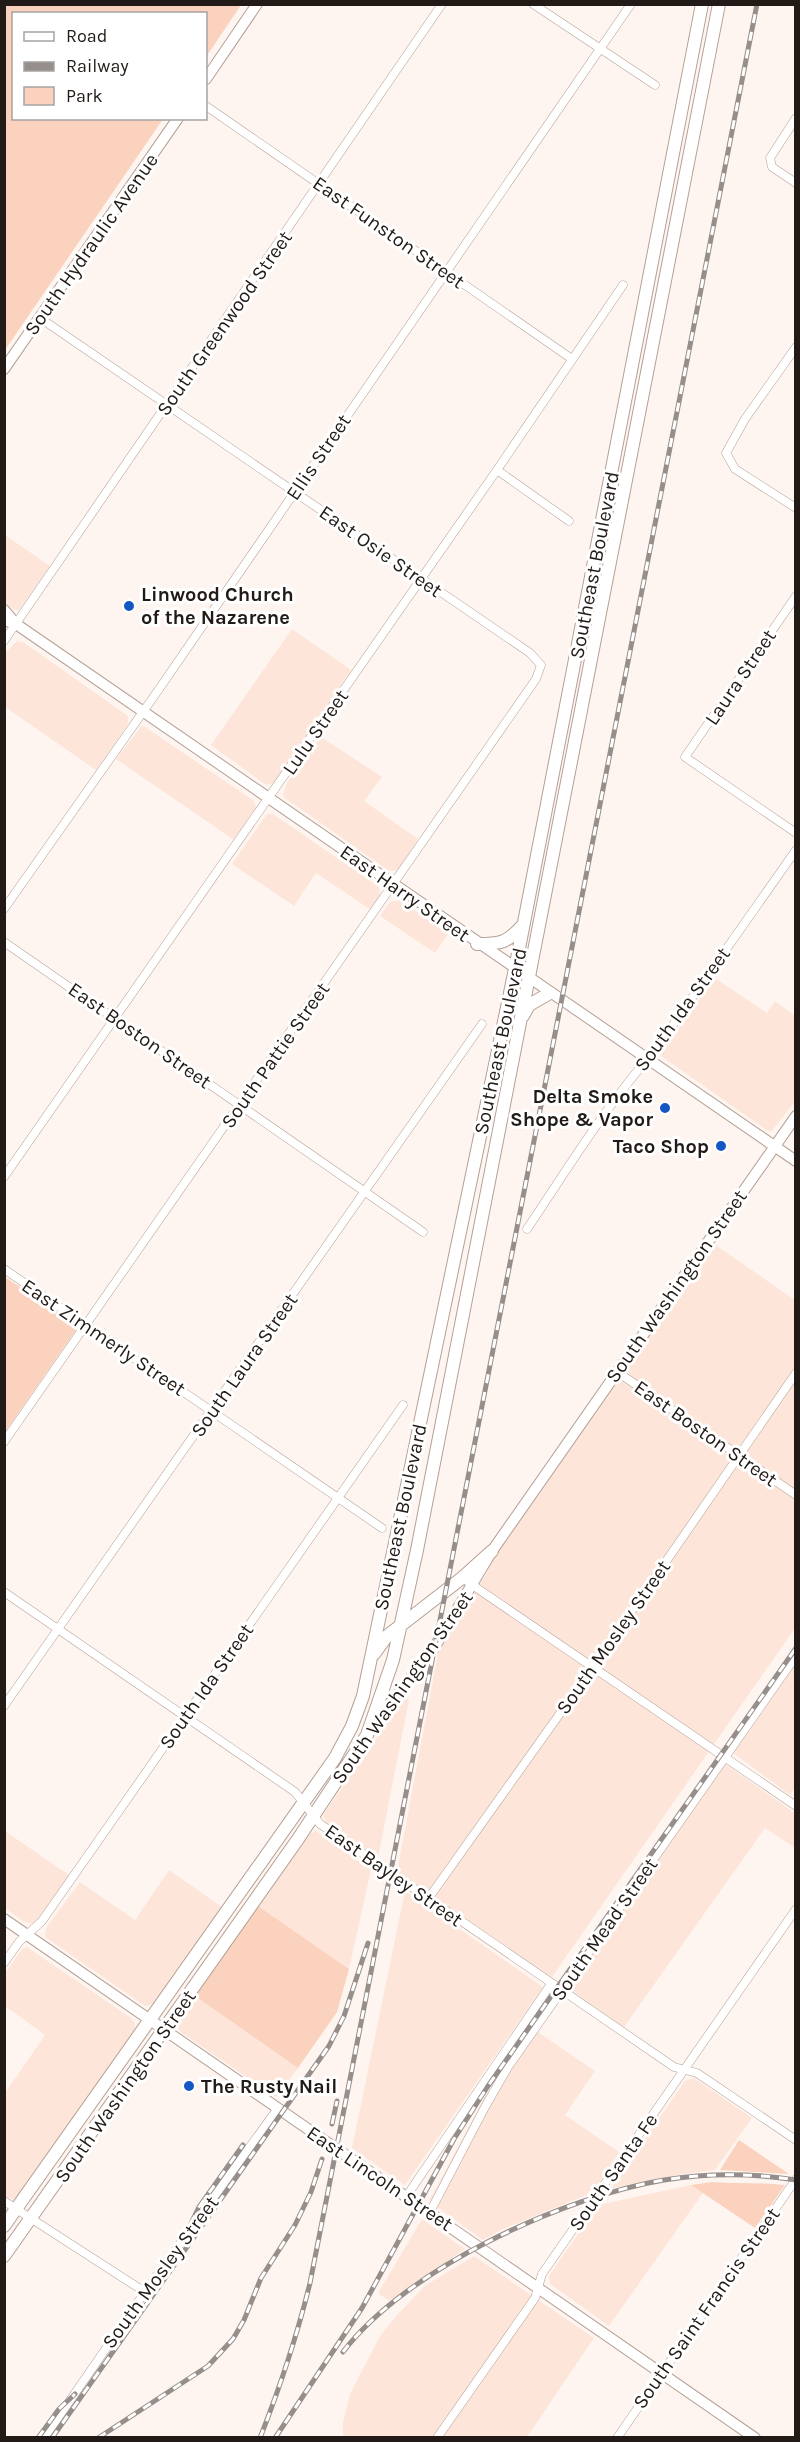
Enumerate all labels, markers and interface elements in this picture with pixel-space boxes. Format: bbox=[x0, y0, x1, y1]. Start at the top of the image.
legend bbox=[12, 12, 207, 120]
text: Road bbox=[66, 25, 107, 47]
text: Railway bbox=[66, 55, 129, 77]
text: Park bbox=[66, 85, 103, 107]
street label: South Hydraulic Avenue bbox=[20, 149, 163, 340]
street label: East Funston Street bbox=[308, 171, 469, 294]
street label: South Greenwood Street bbox=[152, 226, 297, 420]
street label: Ellis Street bbox=[281, 410, 356, 505]
street label: Southeast Boulevard bbox=[565, 470, 624, 661]
street label: East Osie Street bbox=[315, 501, 447, 602]
place label: Linwood Church of the Nazarene bbox=[141, 583, 294, 629]
marker: Linwood Church of the Nazarene bbox=[122, 599, 136, 613]
street label: Laura Street bbox=[700, 625, 781, 729]
street label: Lulu Street bbox=[278, 685, 353, 779]
street label: East Harry Street bbox=[336, 840, 474, 947]
street label: South Ida Street bbox=[630, 942, 735, 1076]
street label: Southeast Boulevard bbox=[469, 946, 532, 1137]
street label: East Boston Street bbox=[64, 977, 216, 1094]
street label: South Pattie Street bbox=[217, 978, 335, 1133]
place label: Delta Smoke Shope & Vapor bbox=[510, 1085, 653, 1131]
marker: Delta Smoke Shope & Vapor bbox=[658, 1101, 672, 1115]
place label: Taco Shop bbox=[613, 1135, 709, 1158]
marker: Taco Shop bbox=[714, 1139, 728, 1153]
street label: South Washington Street bbox=[601, 1185, 752, 1387]
street label: East Zimmerly Street bbox=[18, 1274, 190, 1401]
street label: South Laura Street bbox=[186, 1289, 303, 1441]
street label: East Boston Street bbox=[630, 1375, 782, 1492]
street label: Southeast Boulevard bbox=[369, 1422, 432, 1613]
street label: South Mosley Street bbox=[552, 1555, 675, 1719]
street label: South Washington Street bbox=[327, 1586, 478, 1788]
street label: South Ida Street bbox=[155, 1619, 258, 1753]
street label: East Bayley Street bbox=[321, 1819, 467, 1932]
street label: South Mead Street bbox=[546, 1853, 663, 2005]
street label: South Washington Street bbox=[50, 1985, 201, 2187]
place label: The Rusty Nail bbox=[201, 2075, 337, 2098]
marker: The Rusty Nail bbox=[182, 2079, 196, 2093]
street label: South Santa Fe bbox=[564, 2109, 662, 2235]
street label: East Lincoln Street bbox=[302, 2121, 457, 2236]
street label: South Mosley Street bbox=[97, 2191, 224, 2353]
street label: South Saint Francis Street bbox=[628, 2203, 785, 2413]

